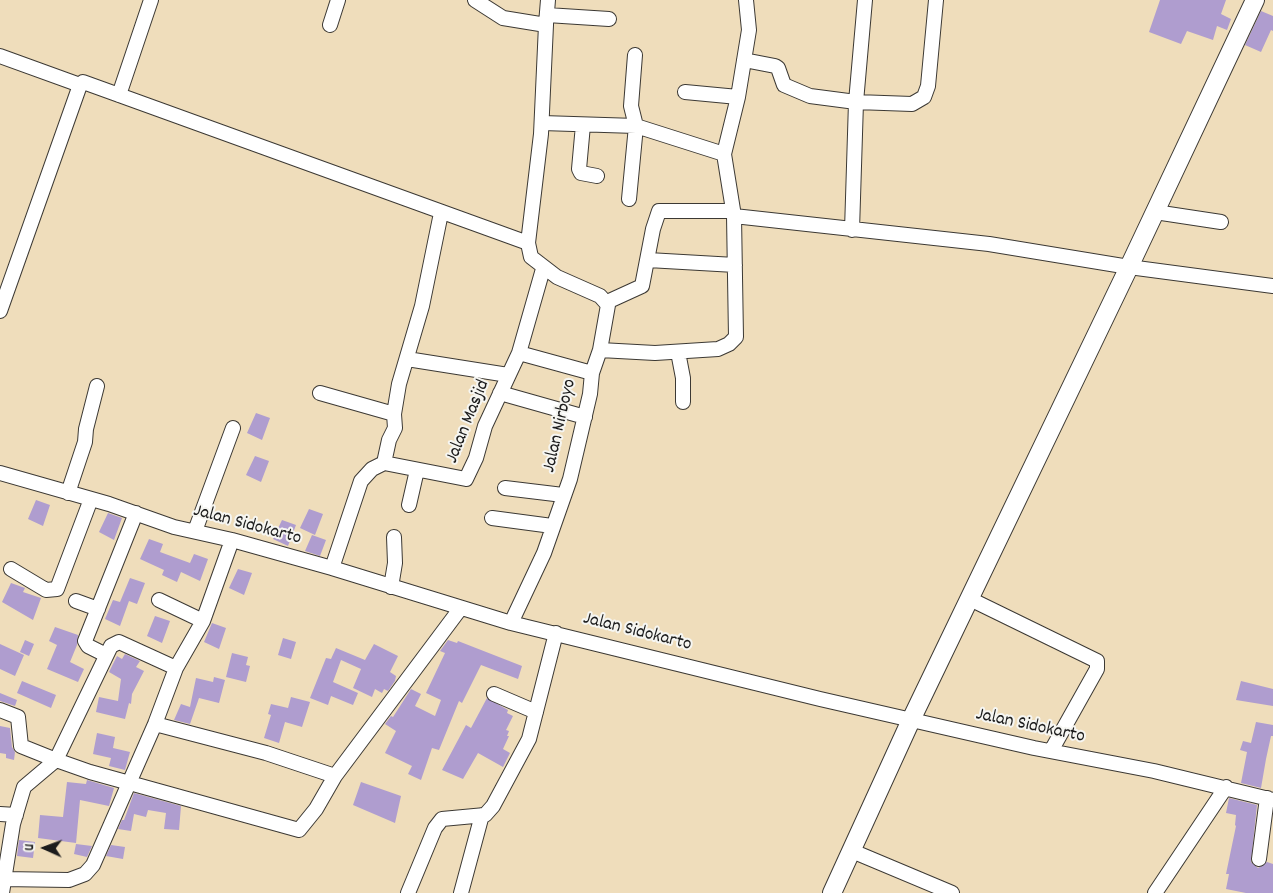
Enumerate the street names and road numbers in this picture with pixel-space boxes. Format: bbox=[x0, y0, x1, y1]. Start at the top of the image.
street label: Jalan Masjid bbox=[442, 377, 496, 467]
street label: Jalan Nirboyo bbox=[539, 377, 583, 475]
street label: Jalan Sidokarto bbox=[191, 501, 303, 551]
street label: Jalan Sidokarto bbox=[580, 609, 694, 657]
street label: Jalan Sidokarto bbox=[973, 704, 1087, 750]

